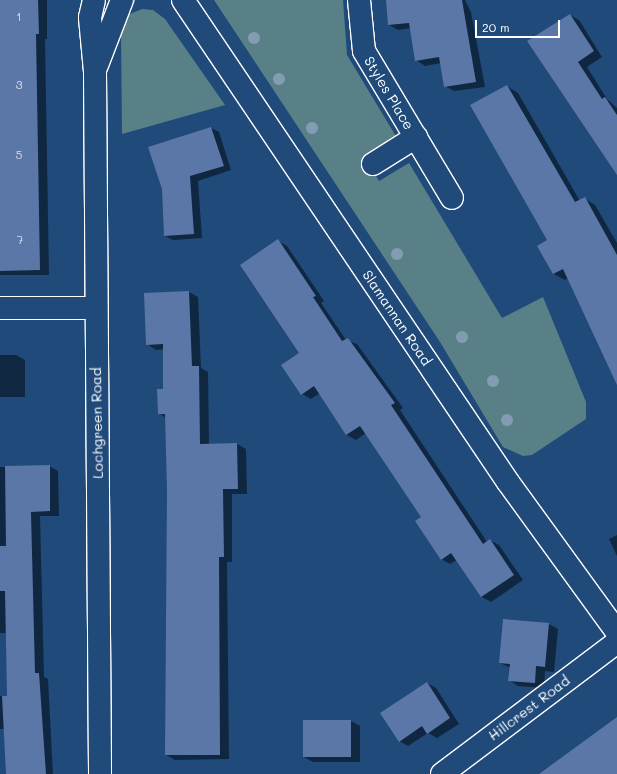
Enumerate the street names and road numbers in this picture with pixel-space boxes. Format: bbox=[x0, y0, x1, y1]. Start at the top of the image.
street label: Styles Place bbox=[361, 53, 417, 133]
street label: Slamannan Road bbox=[359, 267, 435, 369]
street label: Lochgreen Road bbox=[88, 367, 106, 479]
street label: Hillcrest Road bbox=[485, 672, 573, 744]

